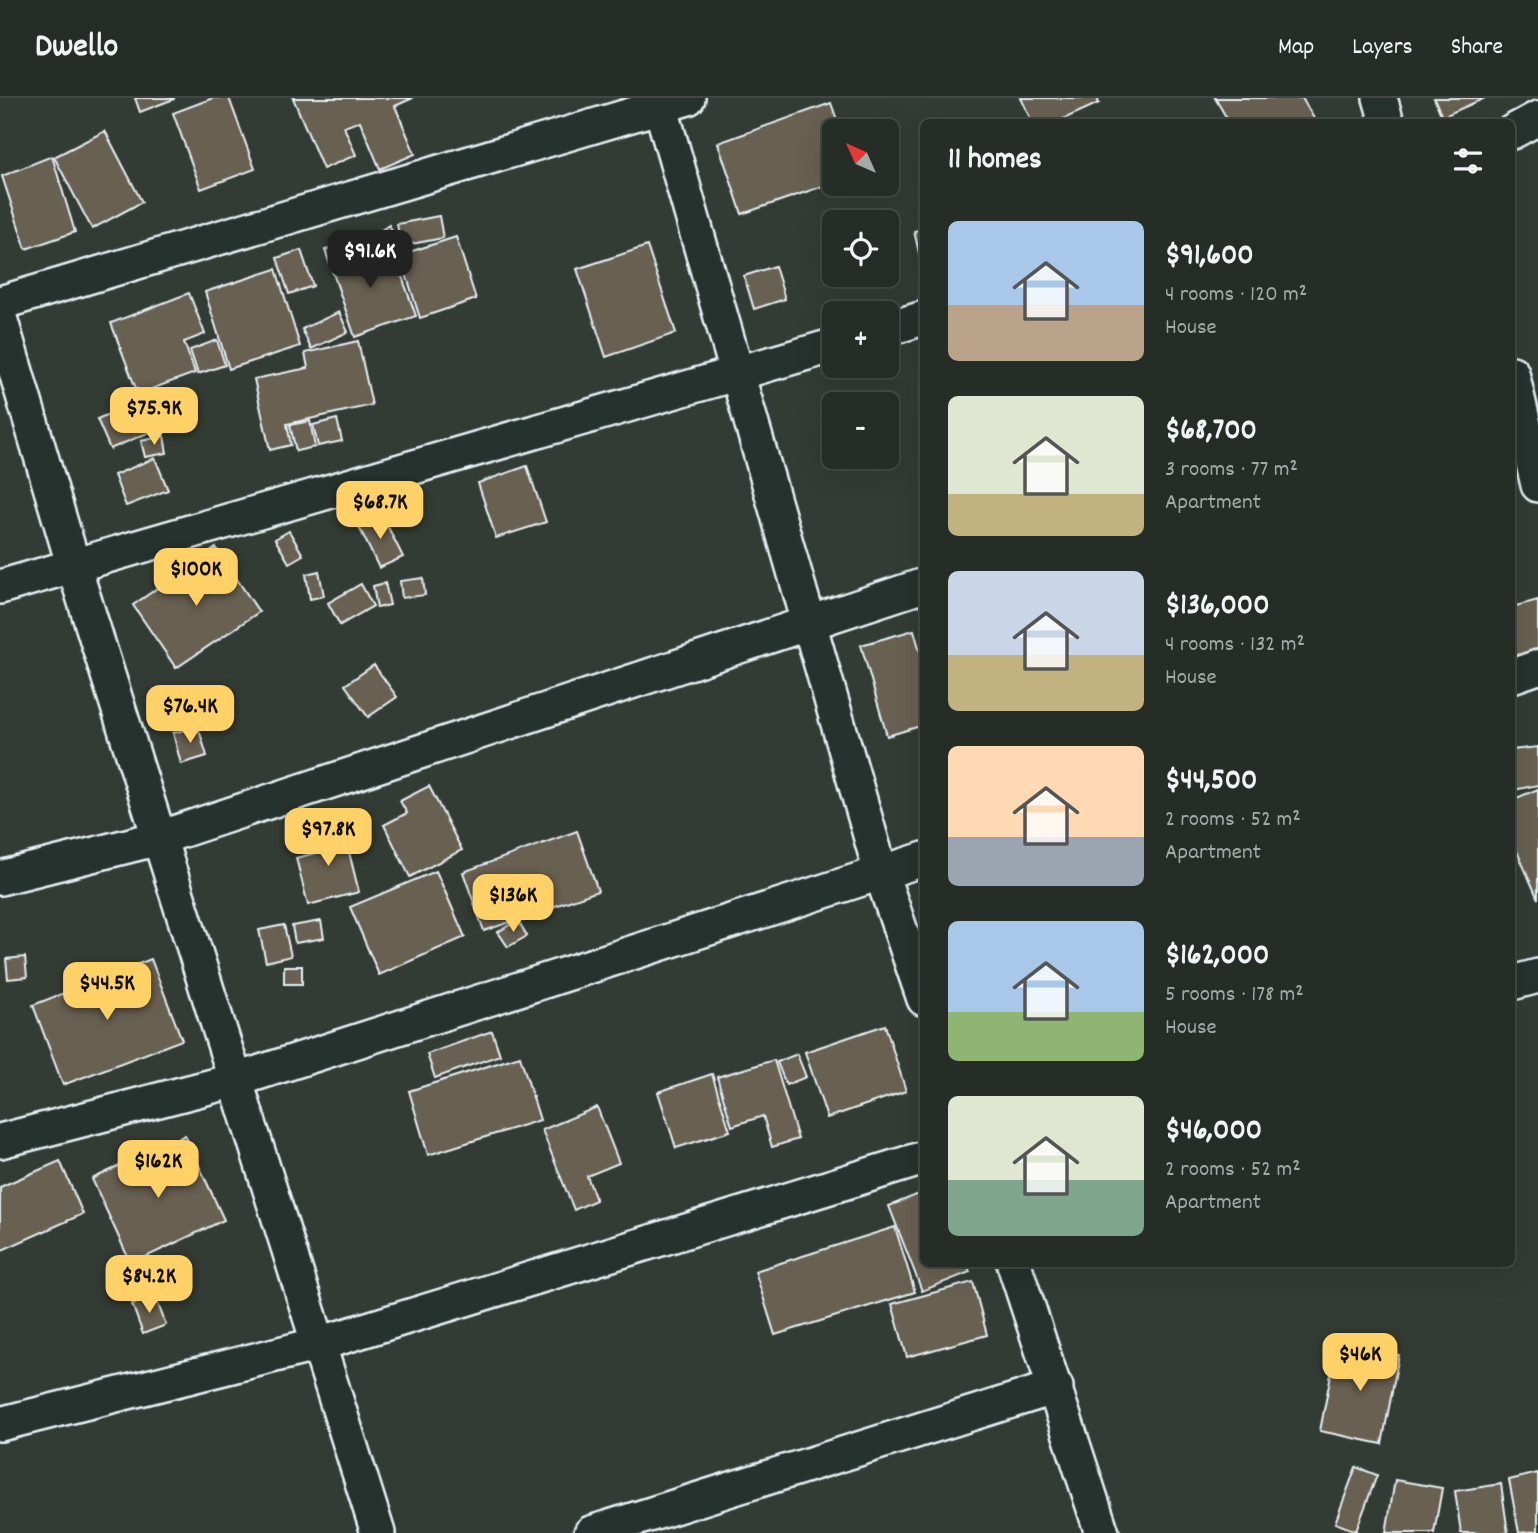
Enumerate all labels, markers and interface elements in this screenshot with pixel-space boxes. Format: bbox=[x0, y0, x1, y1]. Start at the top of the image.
text: Dwello bbox=[35, 25, 118, 72]
text: Map bbox=[1278, 31, 1314, 65]
text: Layers bbox=[1352, 31, 1413, 65]
text: Share bbox=[1451, 31, 1503, 65]
north arrow bbox=[822, 119, 900, 196]
map controls bbox=[822, 119, 899, 469]
text: 11 homes bbox=[948, 140, 1042, 183]
icon: filters bbox=[1449, 142, 1487, 180]
button: locate bbox=[822, 210, 899, 287]
pin: $91.6K bbox=[313, 230, 427, 290]
text: $91.6K bbox=[344, 236, 396, 269]
text: $91,600 bbox=[1165, 236, 1254, 279]
icon: home bbox=[1004, 249, 1088, 333]
text: 4 rooms · 120 m² bbox=[1165, 279, 1307, 312]
button: + bbox=[822, 301, 899, 378]
text: House bbox=[1165, 312, 1217, 345]
pin: $75.9K bbox=[97, 388, 211, 447]
button: − bbox=[822, 392, 899, 469]
text: $75.9K bbox=[126, 393, 182, 426]
text: $68,700 bbox=[1165, 411, 1257, 454]
icon: home bbox=[1004, 424, 1088, 508]
text: 3 rooms · 77 m² bbox=[1165, 454, 1298, 487]
pin: $68.7K bbox=[323, 482, 437, 541]
text: $68.7K bbox=[352, 487, 408, 520]
text: Apartment bbox=[1165, 487, 1261, 520]
pin: $100K bbox=[147, 548, 245, 608]
text: $100K bbox=[170, 554, 222, 587]
text: $136,000 bbox=[1165, 586, 1270, 629]
icon: home bbox=[1004, 599, 1088, 683]
text: 4 rooms · 132 m² bbox=[1165, 629, 1305, 662]
text: House bbox=[1165, 662, 1217, 695]
pin: $76.4K bbox=[133, 686, 247, 745]
text: $76.4K bbox=[162, 691, 218, 724]
text: $44,500 bbox=[1165, 761, 1257, 804]
icon: home bbox=[1004, 774, 1088, 858]
text: 2 rooms · 52 m² bbox=[1165, 804, 1301, 837]
pin: $97.8K bbox=[271, 808, 385, 868]
text: $97.8K bbox=[301, 814, 355, 847]
text: Apartment bbox=[1165, 837, 1261, 870]
pin: $136K bbox=[464, 874, 562, 934]
text: $136K bbox=[489, 880, 537, 913]
text: $162,000 bbox=[1165, 936, 1269, 979]
icon: home bbox=[1004, 949, 1088, 1033]
pin: $44.5K bbox=[50, 962, 164, 1022]
text: $44.5K bbox=[79, 968, 135, 1001]
text: 5 rooms · 178 m² bbox=[1165, 979, 1304, 1012]
text: House bbox=[1165, 1012, 1217, 1045]
text: $46,000 bbox=[1165, 1111, 1262, 1154]
icon: home bbox=[1004, 1124, 1088, 1208]
pin: $162K bbox=[109, 1140, 207, 1200]
text: $162K bbox=[134, 1146, 182, 1179]
text: 2 rooms · 52 m² bbox=[1165, 1154, 1301, 1187]
text: Apartment bbox=[1165, 1187, 1261, 1220]
pin: $84.2K bbox=[92, 1256, 206, 1315]
text: $84.2K bbox=[122, 1261, 176, 1294]
pin: $46K bbox=[1319, 1334, 1401, 1393]
text: $46K bbox=[1338, 1339, 1382, 1372]

